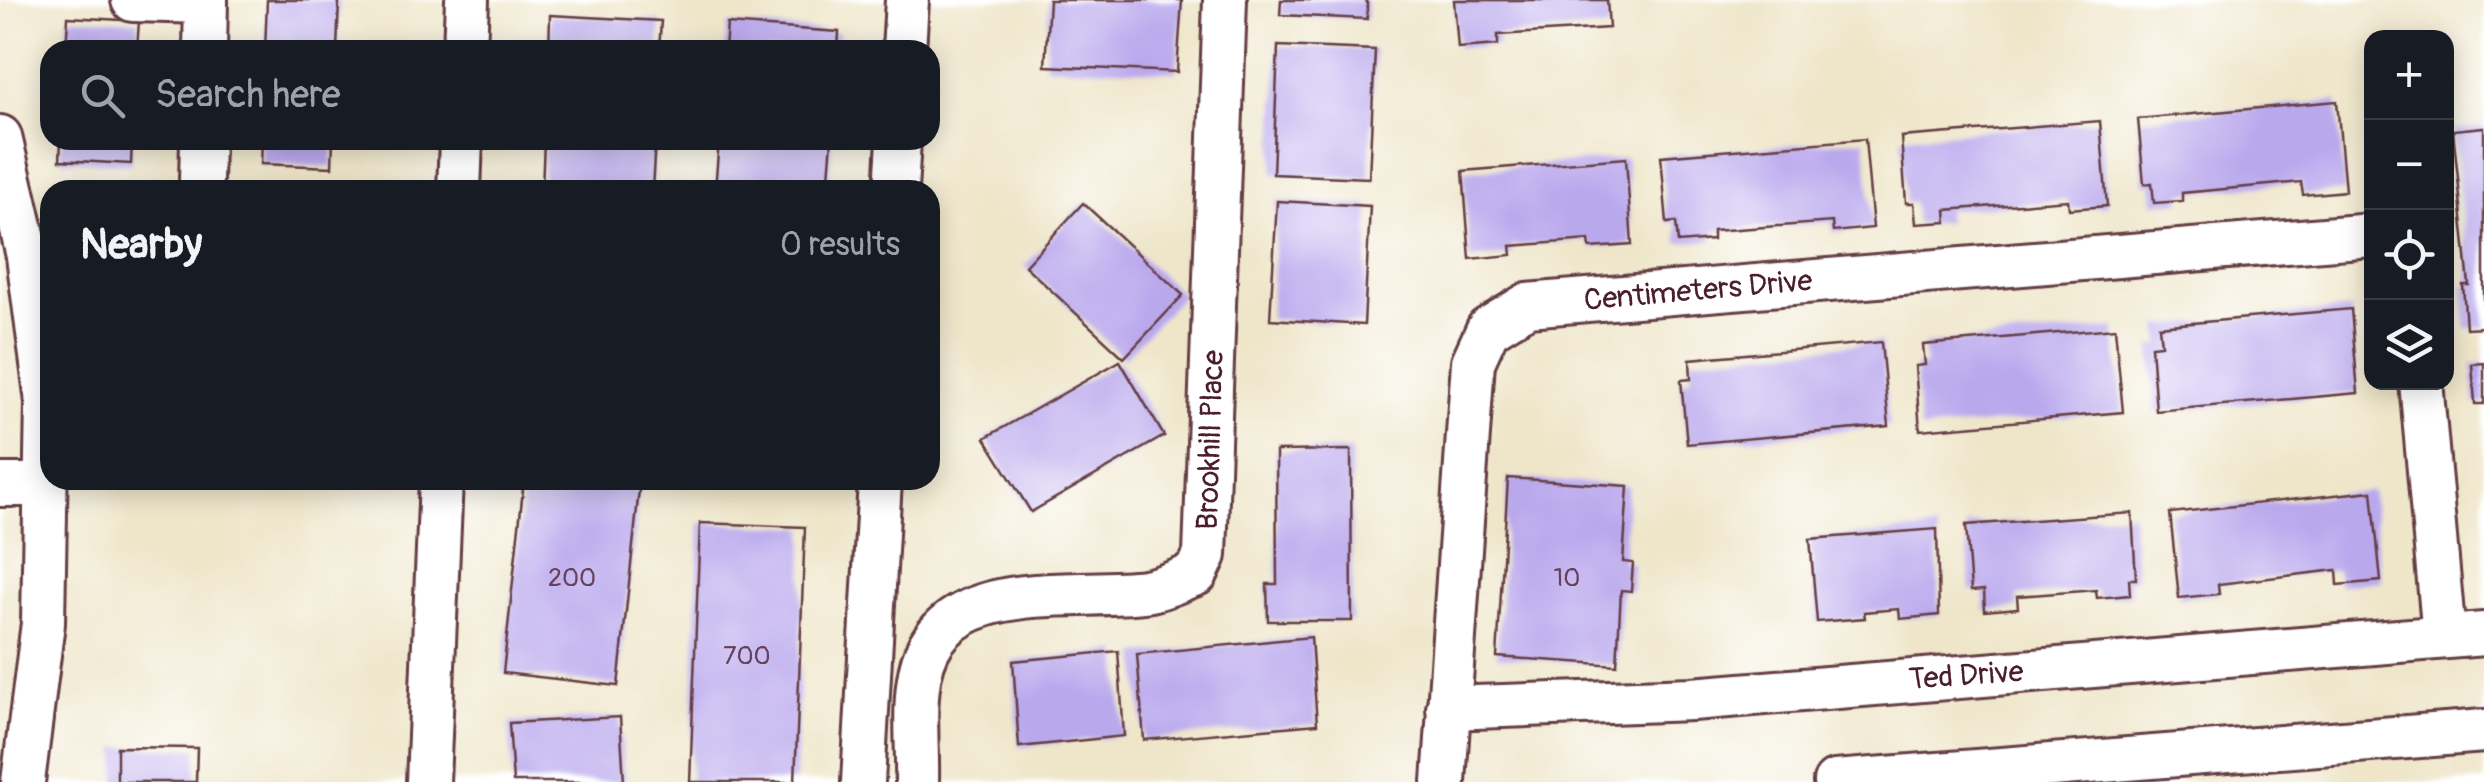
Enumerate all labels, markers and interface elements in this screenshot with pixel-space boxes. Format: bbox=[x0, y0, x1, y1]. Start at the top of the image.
map controls bbox=[2364, 30, 2454, 390]
button: + bbox=[2364, 30, 2454, 120]
search box bbox=[40, 40, 940, 150]
icon: search bbox=[75, 68, 130, 123]
text: Search here bbox=[155, 71, 341, 119]
button: − bbox=[2364, 120, 2454, 210]
button: locate bbox=[2364, 210, 2454, 300]
text: Nearby bbox=[80, 219, 202, 271]
text: 0 results bbox=[780, 225, 900, 265]
street label: Centimeters Drive bbox=[1582, 262, 1814, 319]
button: layers bbox=[2364, 300, 2454, 390]
street label: Brookhill Place bbox=[1189, 349, 1232, 531]
house number: 200 bbox=[548, 563, 596, 594]
house number: 10 bbox=[1554, 563, 1580, 594]
house number: 700 bbox=[723, 641, 771, 672]
street label: Ted Drive bbox=[1907, 653, 2025, 698]

